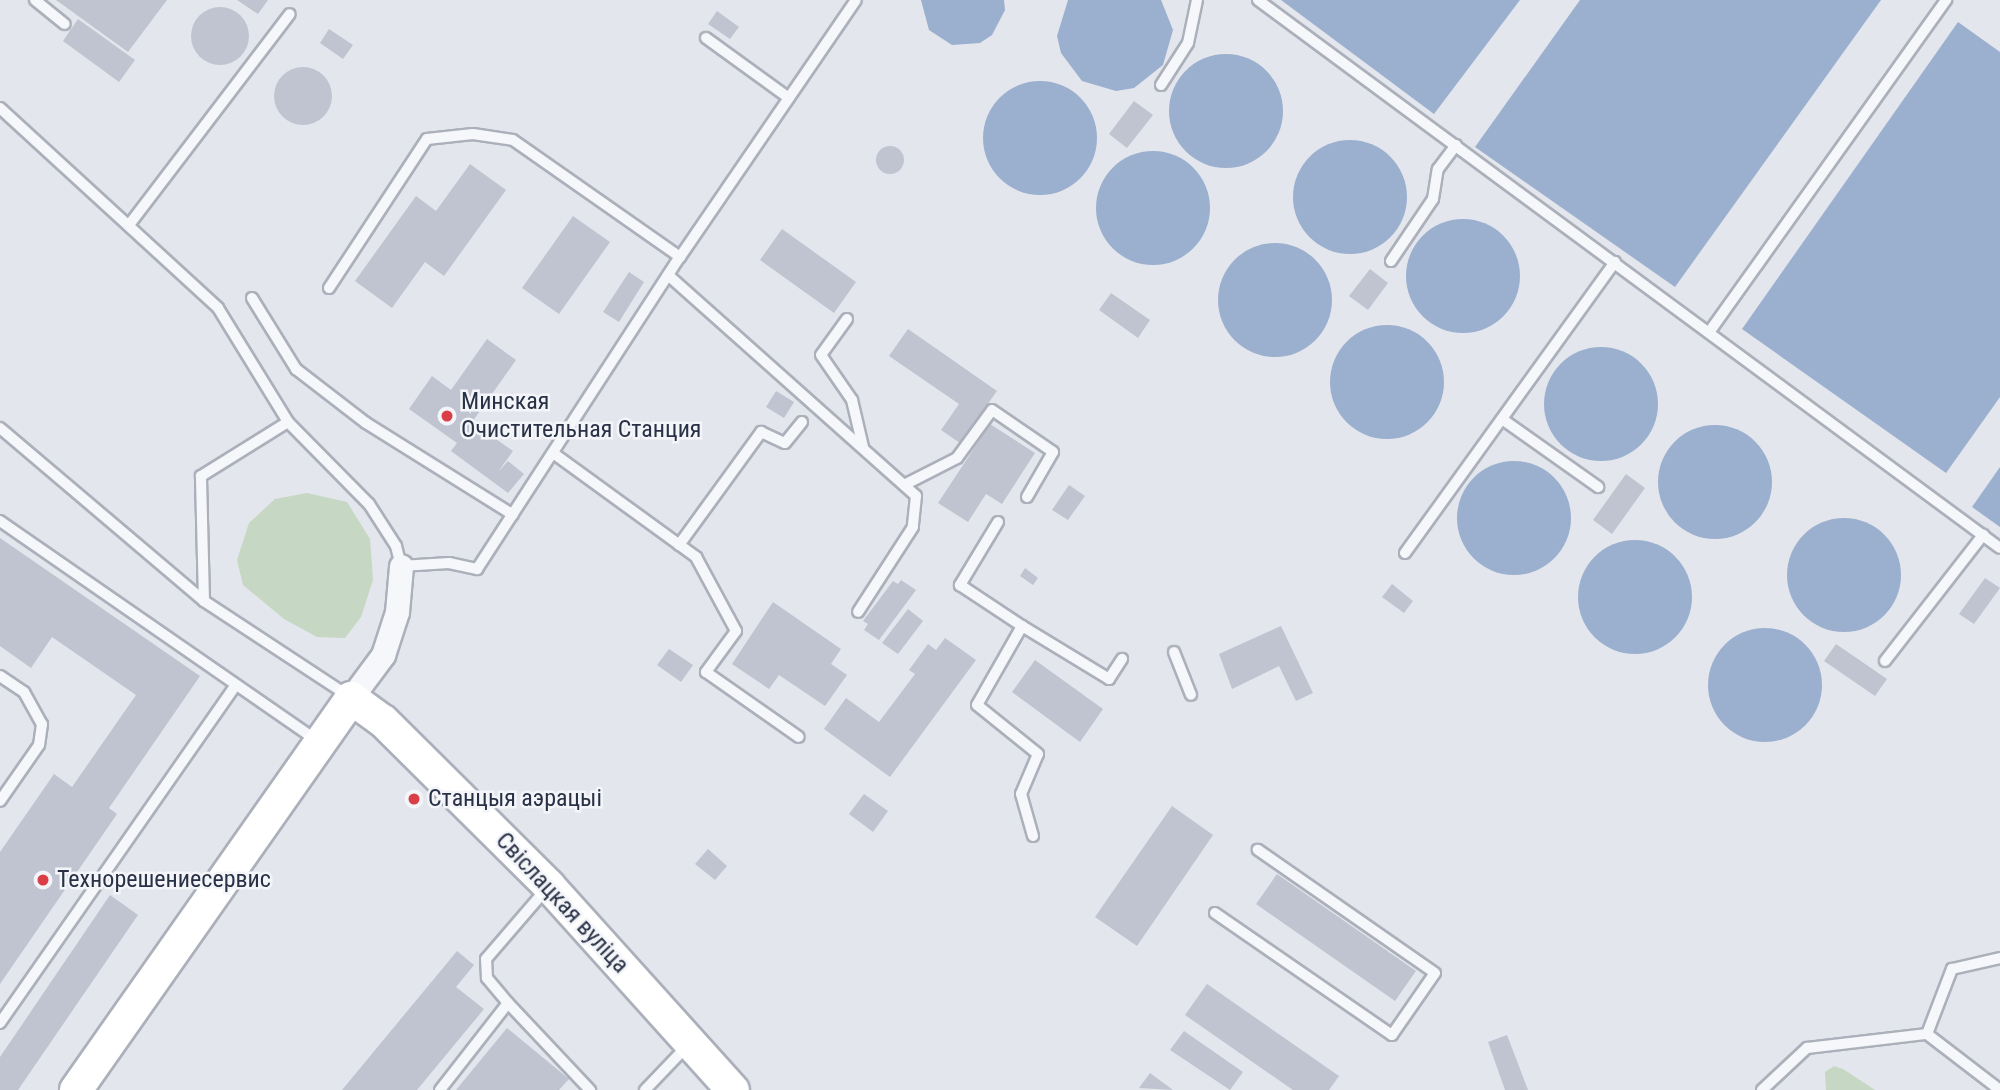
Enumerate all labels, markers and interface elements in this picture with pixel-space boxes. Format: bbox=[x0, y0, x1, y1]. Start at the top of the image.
place label: Минская Очистительная Станция bbox=[461, 388, 701, 444]
marker: Минская Очистительная Станция bbox=[439, 408, 455, 424]
place label: Станцыя аэрацыі bbox=[428, 785, 602, 813]
marker: Станцыя аэрацыі bbox=[406, 791, 422, 807]
street label: Свіслацкая вуліца bbox=[489, 827, 635, 979]
place label: Технорешениесервис bbox=[57, 866, 271, 894]
marker: Технорешениесервис bbox=[35, 872, 51, 888]

